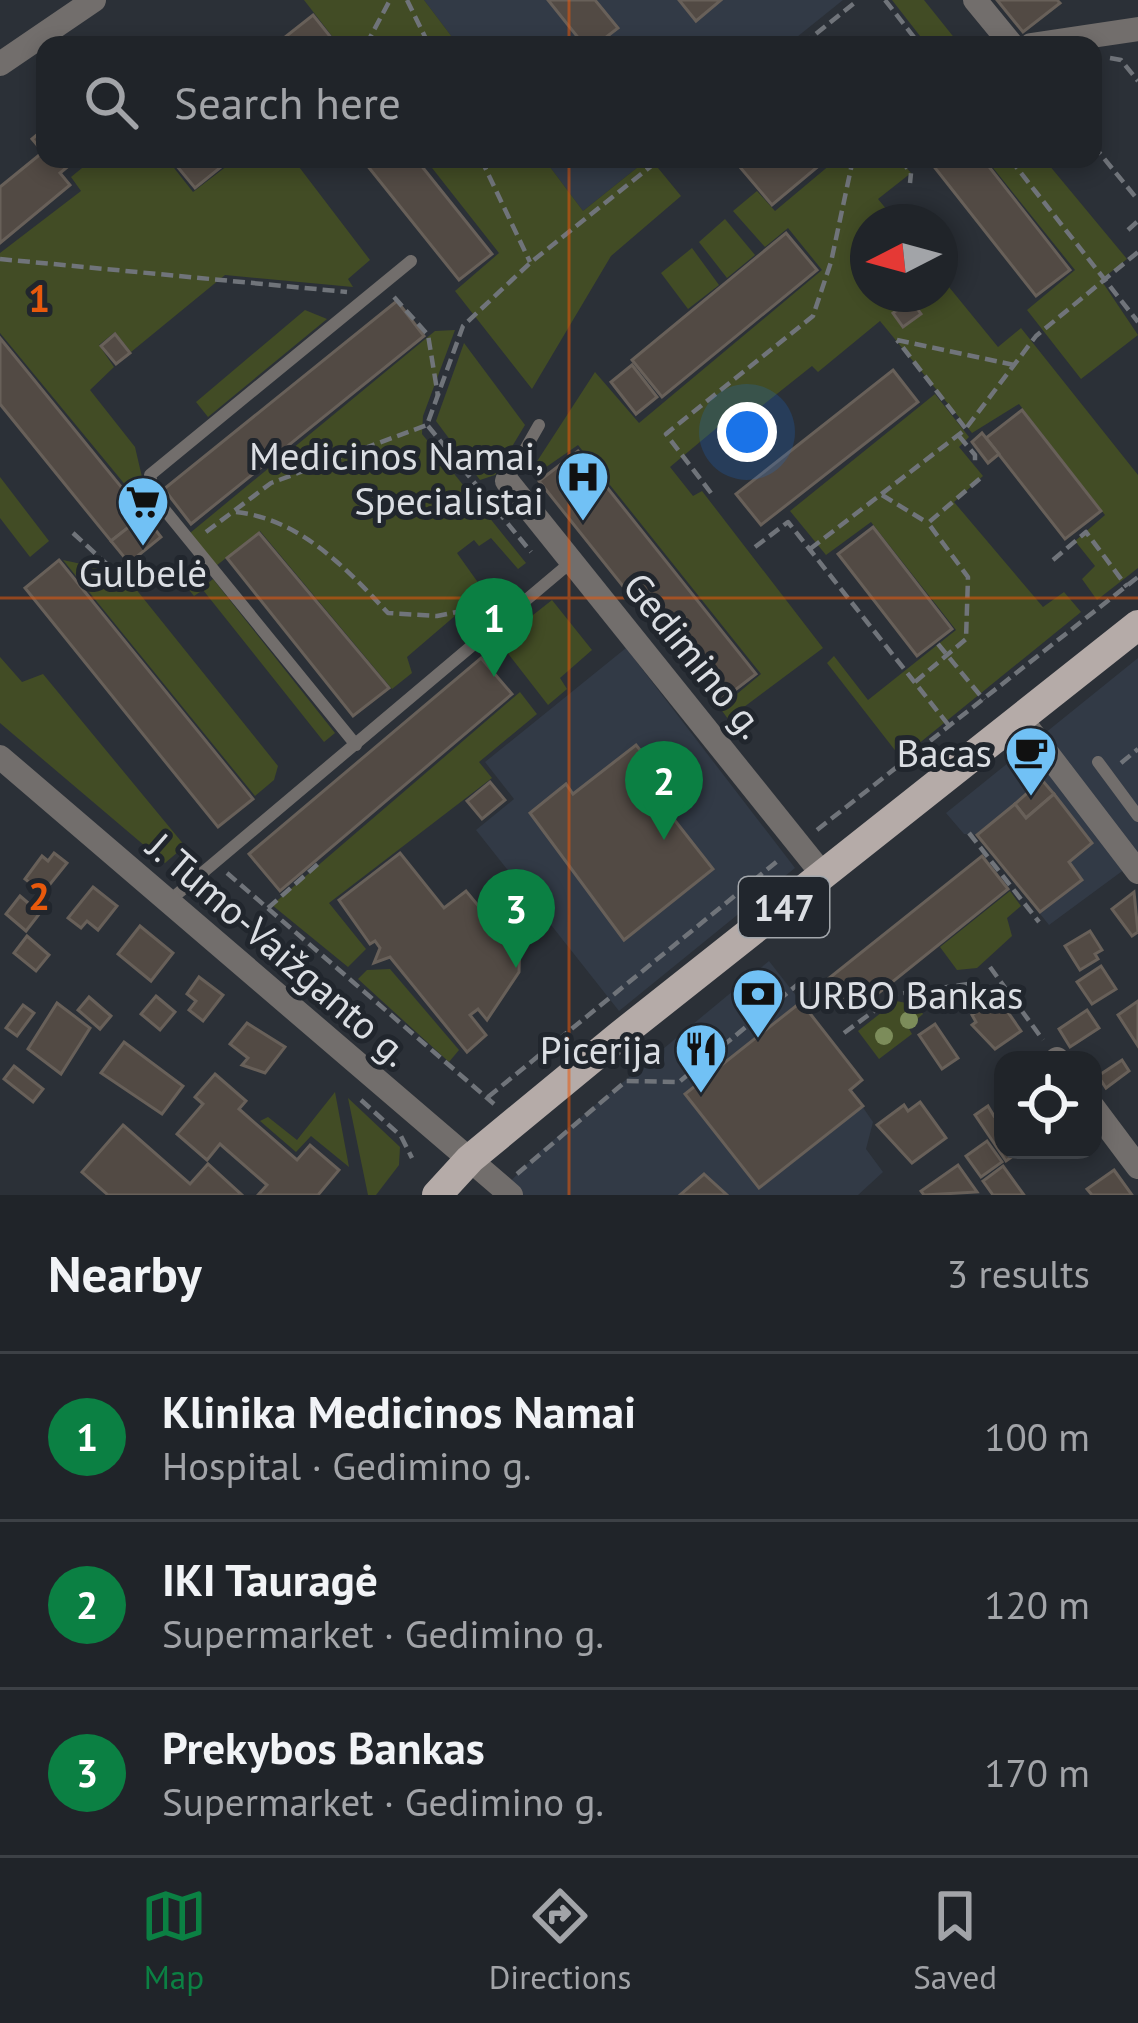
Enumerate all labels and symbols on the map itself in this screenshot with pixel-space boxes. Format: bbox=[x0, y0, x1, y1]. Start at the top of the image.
north arrow bbox=[850, 204, 958, 312]
text: 1 bbox=[28, 272, 50, 323]
your location bbox=[717, 402, 777, 462]
place label: Medicinos Namai, Specialistai bbox=[249, 430, 544, 526]
hospital icon: Medicinos Namai, Specialistai bbox=[555, 449, 611, 523]
supermarket icon: Gulbelė bbox=[115, 474, 171, 548]
place label: Gulbelė bbox=[79, 547, 207, 598]
street label: Gedimino g. bbox=[613, 562, 777, 748]
pin: 1 bbox=[455, 578, 533, 677]
cafe icon: Bacas bbox=[1003, 724, 1059, 798]
place label: Bacas bbox=[897, 727, 992, 778]
pin: 2 bbox=[625, 741, 703, 840]
street label: J. Tumo-Vaižganto g. bbox=[136, 820, 421, 1077]
pin: 3 bbox=[477, 869, 555, 968]
text: 2 bbox=[28, 870, 50, 921]
road number: 147 bbox=[739, 877, 829, 937]
bank icon: URBO Bankas bbox=[730, 966, 786, 1040]
place label: URBO Bankas bbox=[797, 969, 1023, 1020]
restaurant icon: Picerija bbox=[673, 1021, 729, 1095]
place label: Picerija bbox=[540, 1024, 662, 1075]

